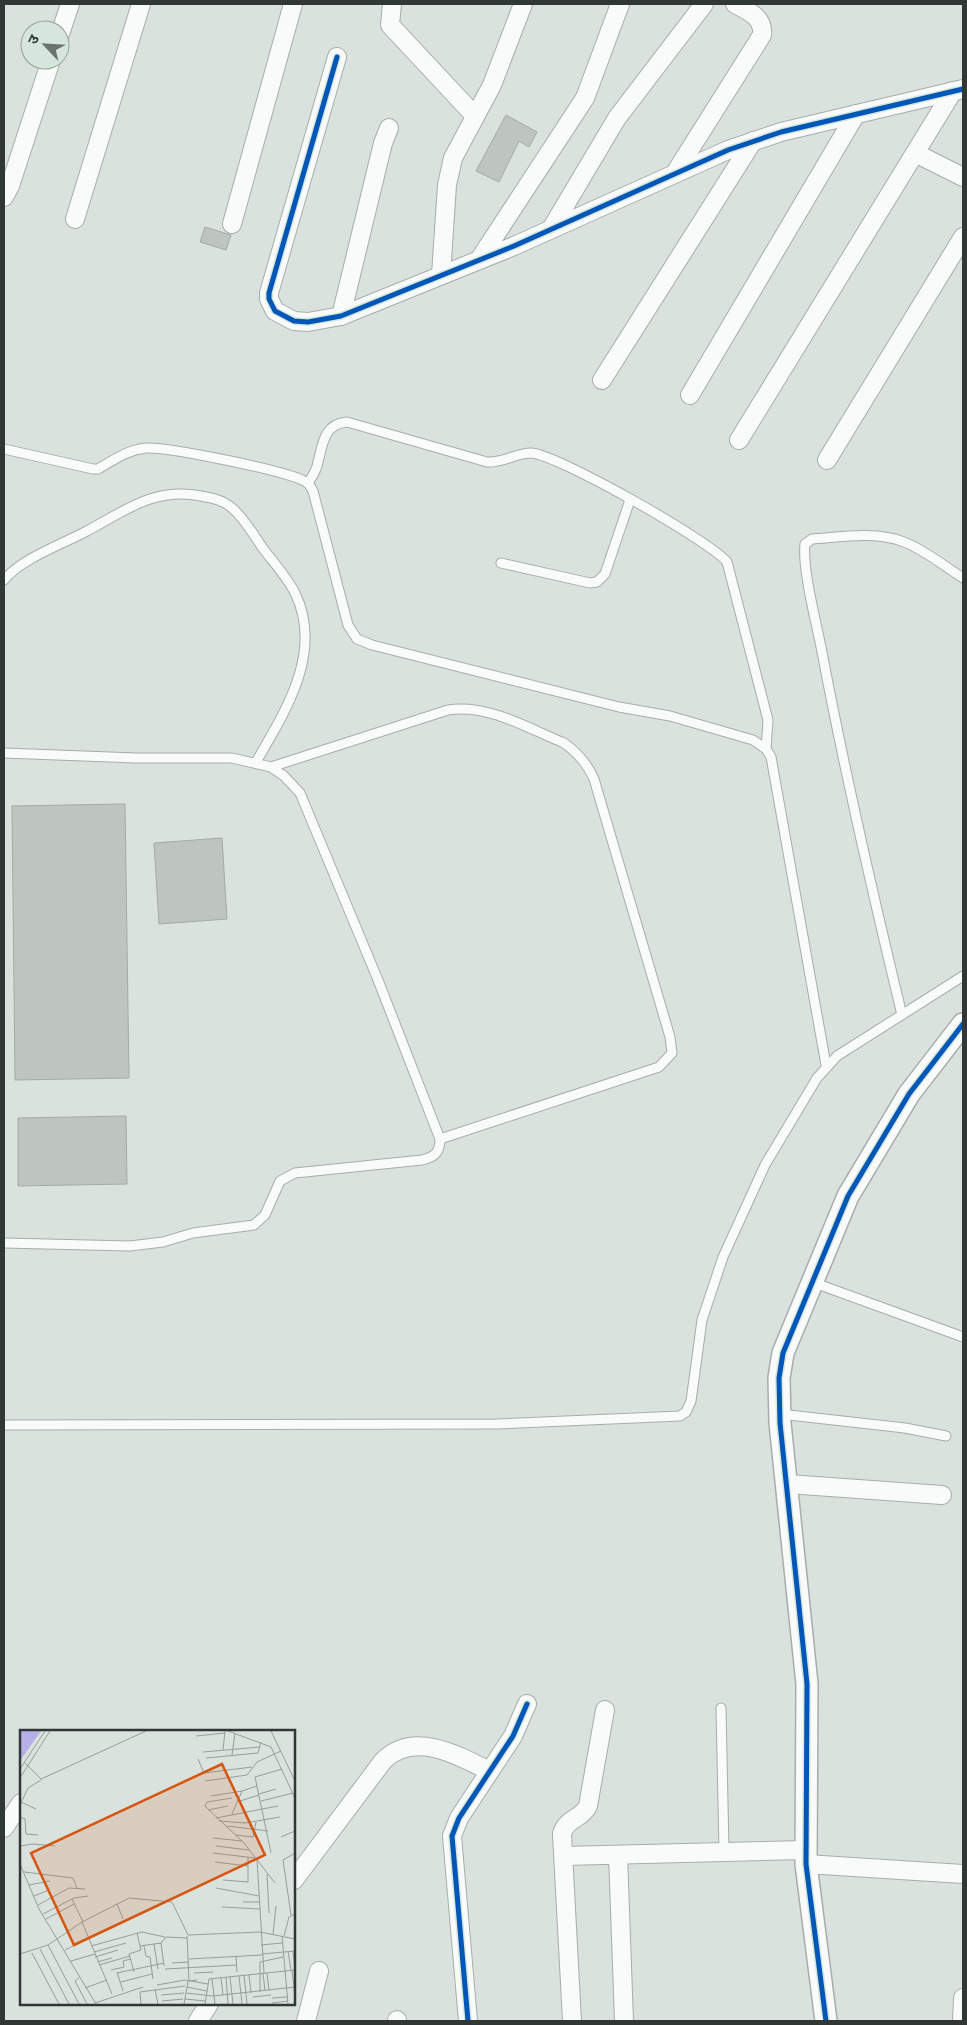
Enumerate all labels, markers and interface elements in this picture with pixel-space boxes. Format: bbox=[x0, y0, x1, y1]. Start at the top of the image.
north arrow bbox=[20, 20, 70, 70]
text: उ bbox=[23, 31, 43, 47]
inset map bbox=[20, 1730, 295, 2005]

